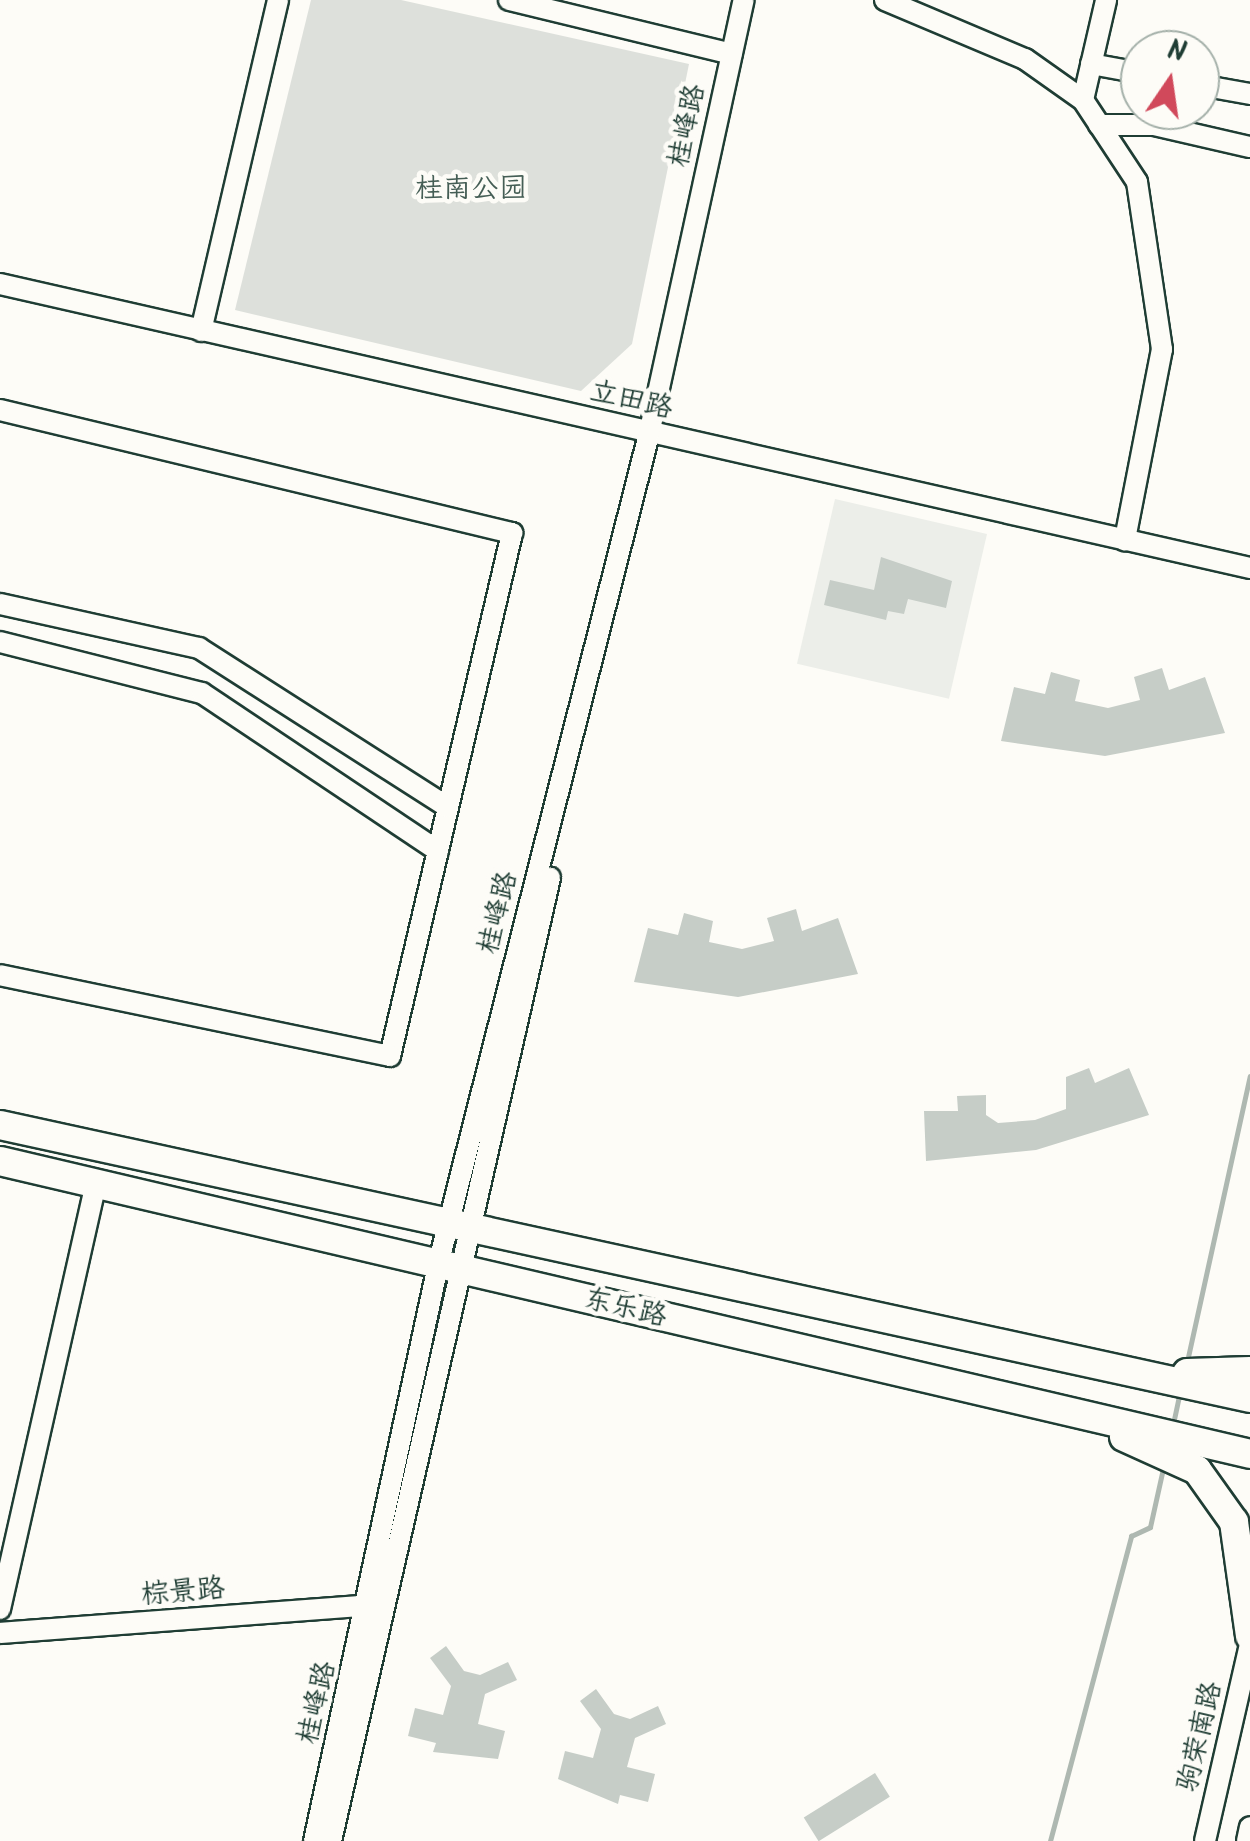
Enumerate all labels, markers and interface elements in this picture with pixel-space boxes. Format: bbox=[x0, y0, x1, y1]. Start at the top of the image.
text: N bbox=[1163, 28, 1190, 76]
north arrow bbox=[1120, 30, 1220, 130]
street label: 桂峰路 bbox=[663, 81, 713, 171]
park label: 桂南公园 bbox=[415, 173, 527, 207]
street label: 立田路 bbox=[586, 375, 676, 427]
street label: 桂峰路 bbox=[473, 868, 525, 958]
street label: 东乐路 bbox=[580, 1283, 670, 1335]
street label: 棕景路 bbox=[140, 1573, 226, 1613]
street label: 桂峰路 bbox=[292, 1658, 344, 1748]
street label: 驹荣南路 bbox=[1172, 1679, 1230, 1795]

